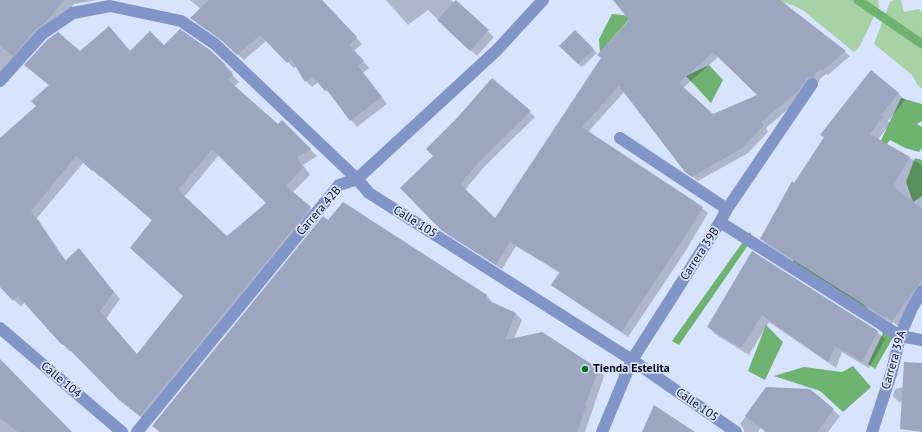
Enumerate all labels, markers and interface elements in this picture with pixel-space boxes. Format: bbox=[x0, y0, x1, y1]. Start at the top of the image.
street label: Carrera 42B bbox=[294, 184, 344, 238]
street label: Calle 105 bbox=[391, 203, 439, 241]
street label: Carrera 39B bbox=[678, 225, 722, 283]
street label: Carrera 39A bbox=[879, 329, 909, 391]
street label: Calle 104 bbox=[38, 359, 84, 401]
place label: Tienda Estelita bbox=[593, 362, 670, 376]
marker: Tienda Estelita bbox=[580, 364, 590, 374]
street label: Calle 105 bbox=[673, 385, 721, 425]

